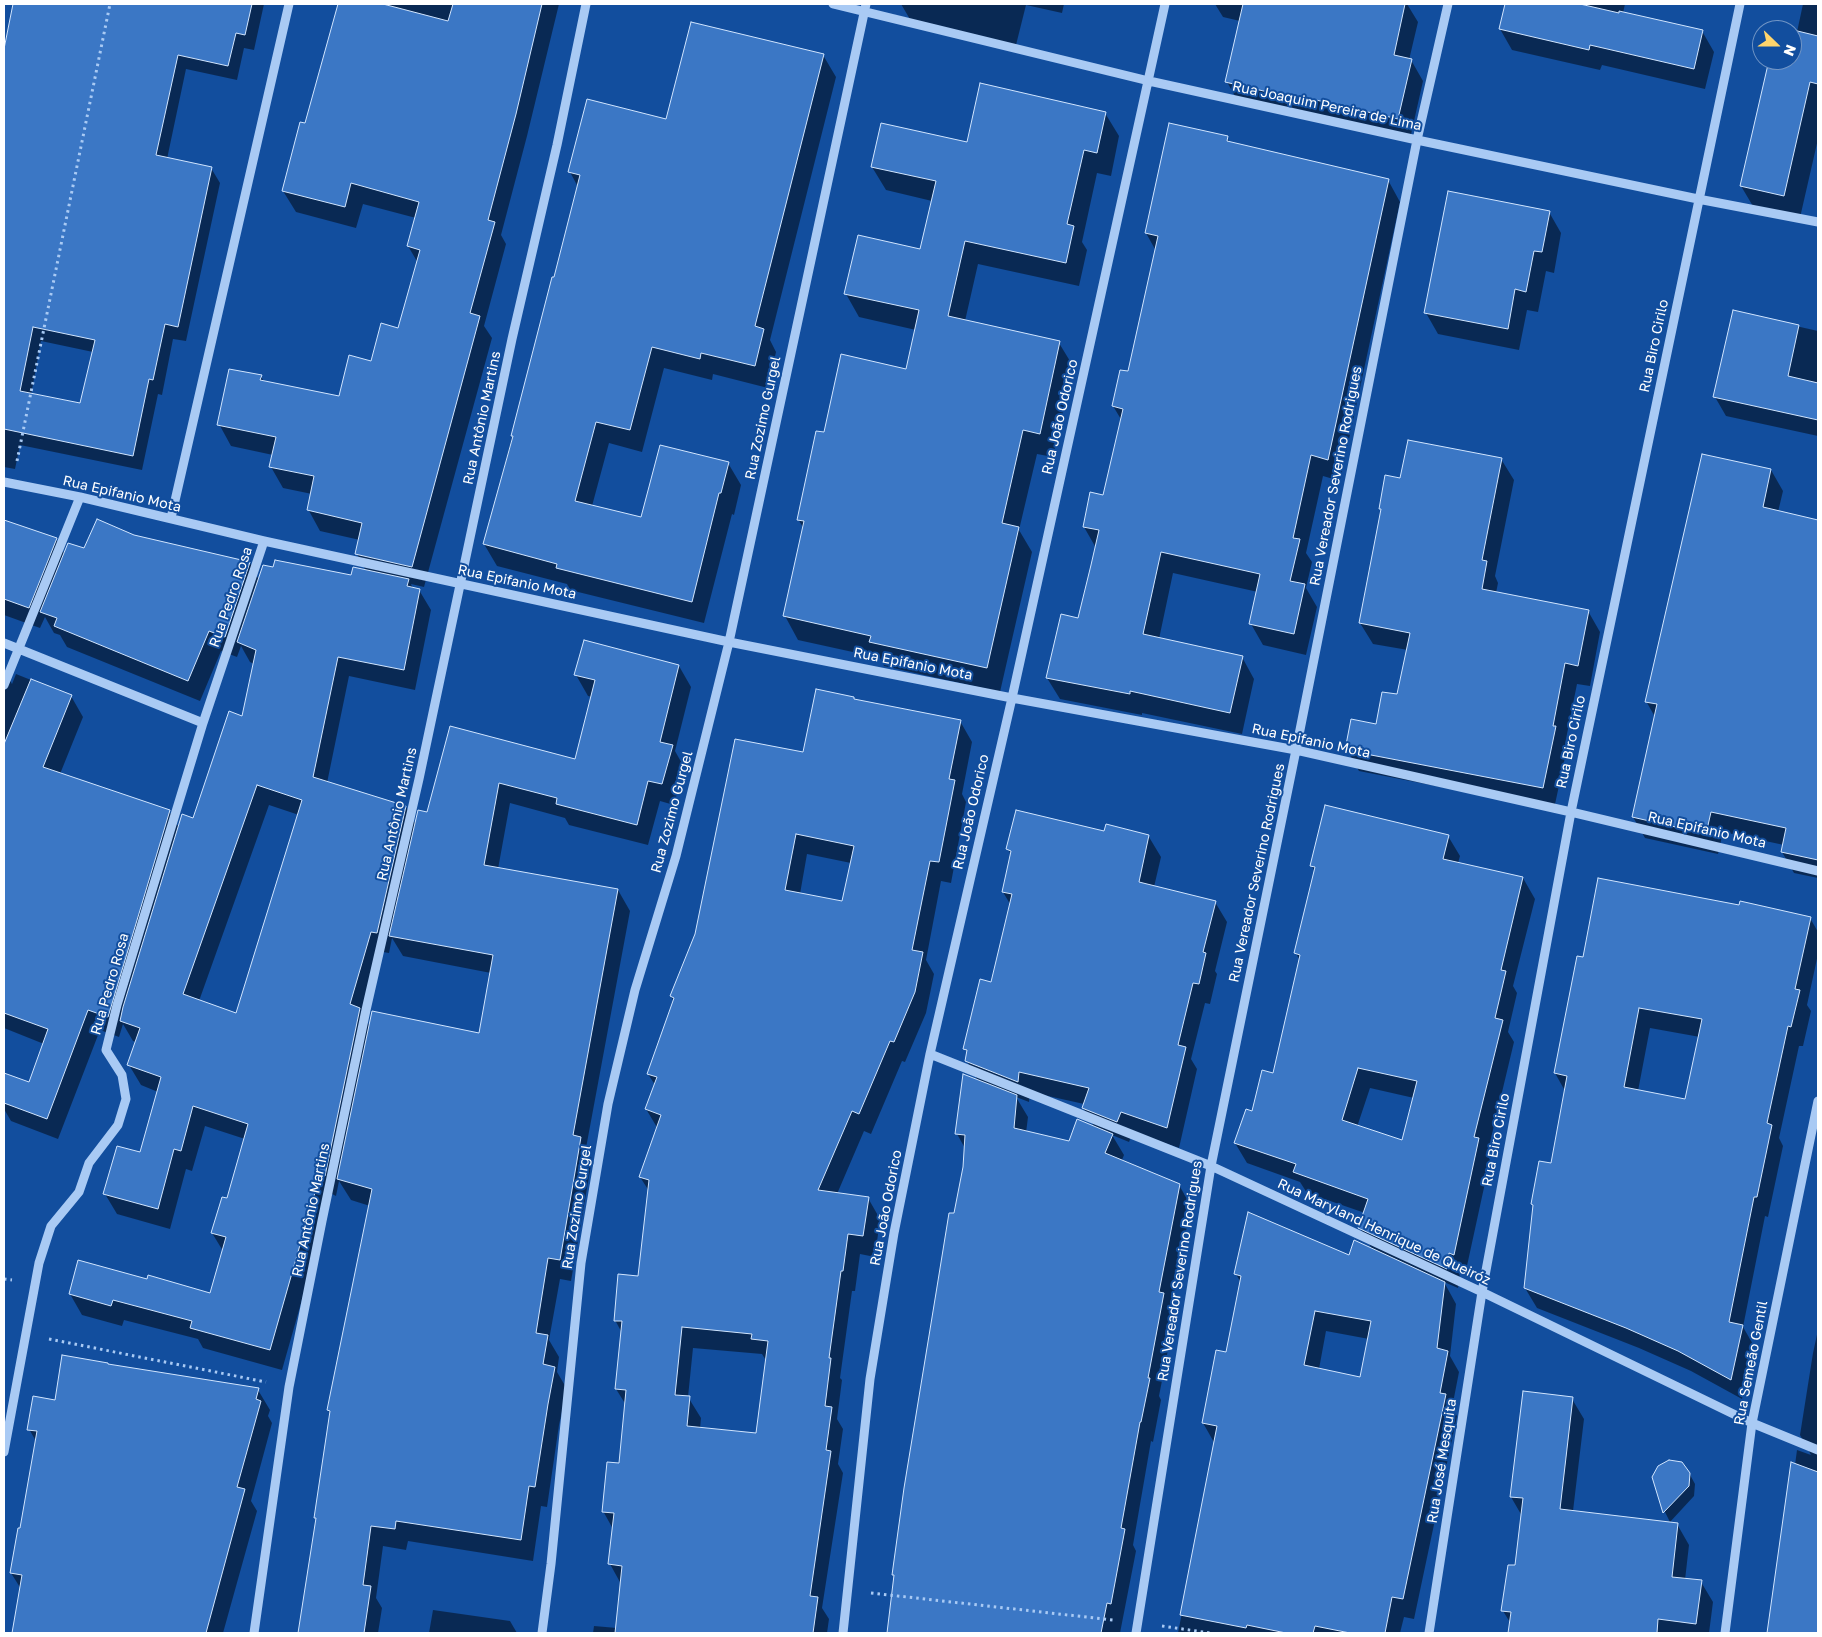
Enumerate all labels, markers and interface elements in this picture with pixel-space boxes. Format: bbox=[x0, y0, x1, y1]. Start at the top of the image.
north arrow bbox=[1752, 20, 1802, 70]
text: N bbox=[1781, 42, 1800, 59]
street label: Rua Joaquim Pereira de Lima bbox=[1231, 78, 1423, 134]
street label: Rua Biro Cirilo bbox=[1636, 298, 1672, 394]
street label: Rua Antônio Martins bbox=[460, 350, 504, 486]
street label: Rua Zozimo Gurgel bbox=[742, 355, 784, 481]
street label: Rua João Odorico bbox=[1039, 358, 1081, 476]
street label: Rua Vereador Severino Rodrigues bbox=[1306, 365, 1366, 587]
street label: Rua Epifanio Mota bbox=[61, 472, 183, 516]
street label: Rua Pedro Rosa bbox=[206, 545, 256, 649]
street label: Rua Epifanio Mota bbox=[456, 561, 578, 603]
street label: Rua Epifanio Mota bbox=[852, 644, 974, 684]
street label: Rua Biro Cirilo bbox=[1553, 694, 1589, 790]
street label: Rua Epifanio Mota bbox=[1250, 720, 1372, 762]
street label: Rua Antônio Martins bbox=[373, 746, 421, 882]
street label: Rua Zozimo Gurgel bbox=[648, 749, 696, 875]
street label: Rua João Odorico bbox=[950, 753, 992, 871]
street label: Rua Vereador Severino Rodrigues bbox=[1226, 762, 1288, 984]
street label: Rua Epifanio Mota bbox=[1646, 808, 1768, 852]
street label: Rua Pedro Rosa bbox=[87, 931, 133, 1037]
street label: Rua Biro Cirilo bbox=[1479, 1092, 1513, 1188]
street label: Rua Antônio Martins bbox=[289, 1142, 333, 1278]
street label: Rua Zozimo Gurgel bbox=[559, 1144, 595, 1270]
street label: Rua João Odorico bbox=[867, 1149, 905, 1267]
street label: Rua Vereador Severino Rodrigues bbox=[1154, 1159, 1206, 1383]
street label: Rua Maryland Henrique de Queiróz bbox=[1275, 1175, 1493, 1289]
street label: Rua Semeão Gentil bbox=[1731, 1299, 1771, 1427]
street label: Rua José Mesquita bbox=[1424, 1397, 1460, 1525]

